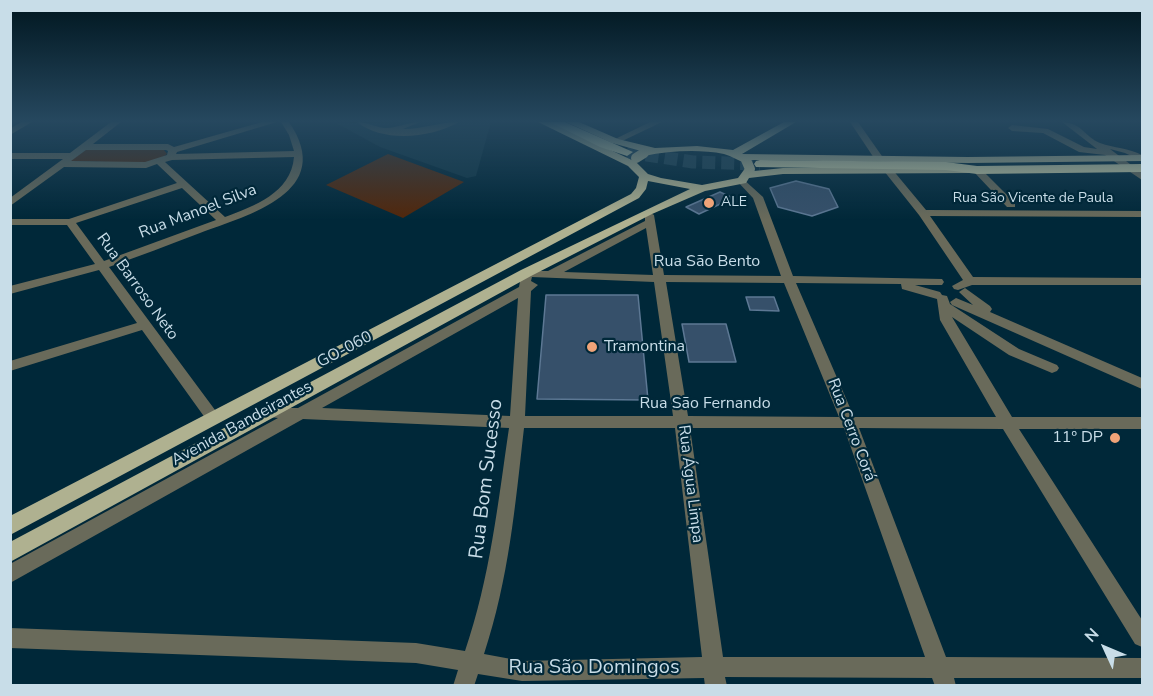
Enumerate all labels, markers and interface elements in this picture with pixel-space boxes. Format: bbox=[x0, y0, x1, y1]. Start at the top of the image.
street label: Rua Manoel Silva bbox=[136, 181, 260, 243]
street label: Rua São Vicente de Paula bbox=[953, 191, 1113, 207]
place label: ALE bbox=[721, 195, 747, 211]
marker: ALE bbox=[702, 196, 716, 210]
street label: Rua Barroso Neto bbox=[92, 230, 182, 344]
street label: Rua São Bento bbox=[654, 252, 760, 272]
street label: GO-060 bbox=[314, 328, 376, 372]
place label: Tramontina bbox=[604, 337, 685, 357]
marker: Tramontina bbox=[585, 340, 599, 354]
street label: Rua Cerro Corá bbox=[823, 376, 879, 484]
street label: Avenida Bandeirantes bbox=[168, 377, 316, 471]
street label: Rua São Fernando bbox=[639, 394, 771, 414]
street label: Rua Bom Sucesso bbox=[465, 398, 509, 560]
street label: Rua Água Limpa bbox=[673, 424, 707, 544]
place label: 11º DP bbox=[1052, 428, 1103, 448]
marker: 11º DP bbox=[1108, 431, 1122, 445]
north arrow bbox=[1075, 618, 1135, 678]
text: N bbox=[1080, 624, 1104, 647]
street label: Rua São Domingos bbox=[508, 656, 680, 680]

